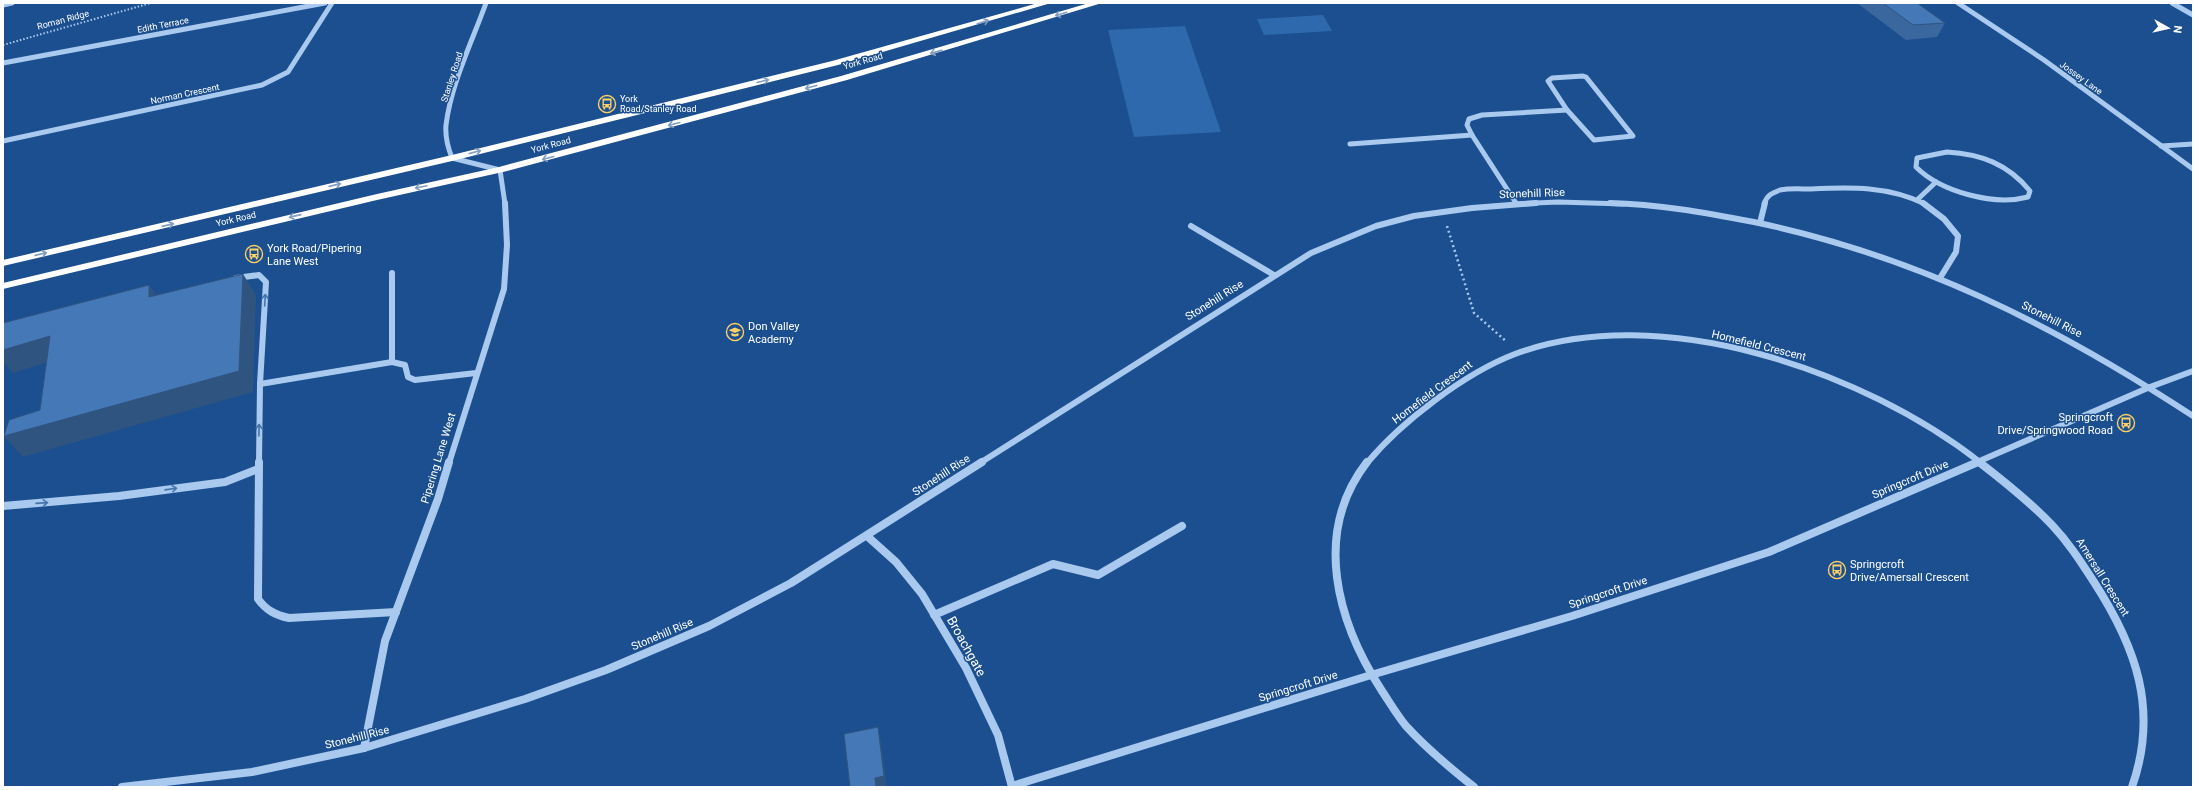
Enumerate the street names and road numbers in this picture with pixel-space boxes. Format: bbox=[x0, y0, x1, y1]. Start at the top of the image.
street label: Roman Ridge bbox=[36, 8, 90, 32]
street label: Edith Terrace bbox=[136, 15, 190, 35]
street label: Stanley Road bbox=[439, 51, 465, 103]
street label: York Road bbox=[842, 51, 884, 71]
street label: Jossey Lane bbox=[2058, 59, 2104, 97]
street label: Norman Crescent bbox=[150, 82, 220, 106]
street label: York Road bbox=[530, 135, 572, 155]
street label: Stonehill Rise bbox=[1499, 186, 1565, 201]
street label: York Road bbox=[215, 210, 257, 228]
street label: Stonehill Rise bbox=[1183, 277, 1246, 323]
street label: Stonehill Rise bbox=[2019, 299, 2084, 340]
street label: Homefield Crescent bbox=[1710, 327, 1808, 364]
street label: Homefield Crescent bbox=[1390, 358, 1475, 427]
street label: Pipering Lane West bbox=[418, 411, 459, 505]
street label: Stonehill Rise bbox=[910, 452, 973, 499]
street label: Springcroft Drive bbox=[1870, 457, 1951, 501]
street label: Amersall Crescent bbox=[2073, 536, 2132, 619]
street label: Springcroft Drive bbox=[1567, 574, 1649, 611]
street label: Broachgate bbox=[944, 614, 989, 679]
street label: Stonehill Rise bbox=[629, 616, 695, 653]
street label: Springcroft Drive bbox=[1257, 668, 1339, 705]
street label: Stonehill Rise bbox=[324, 723, 391, 752]

